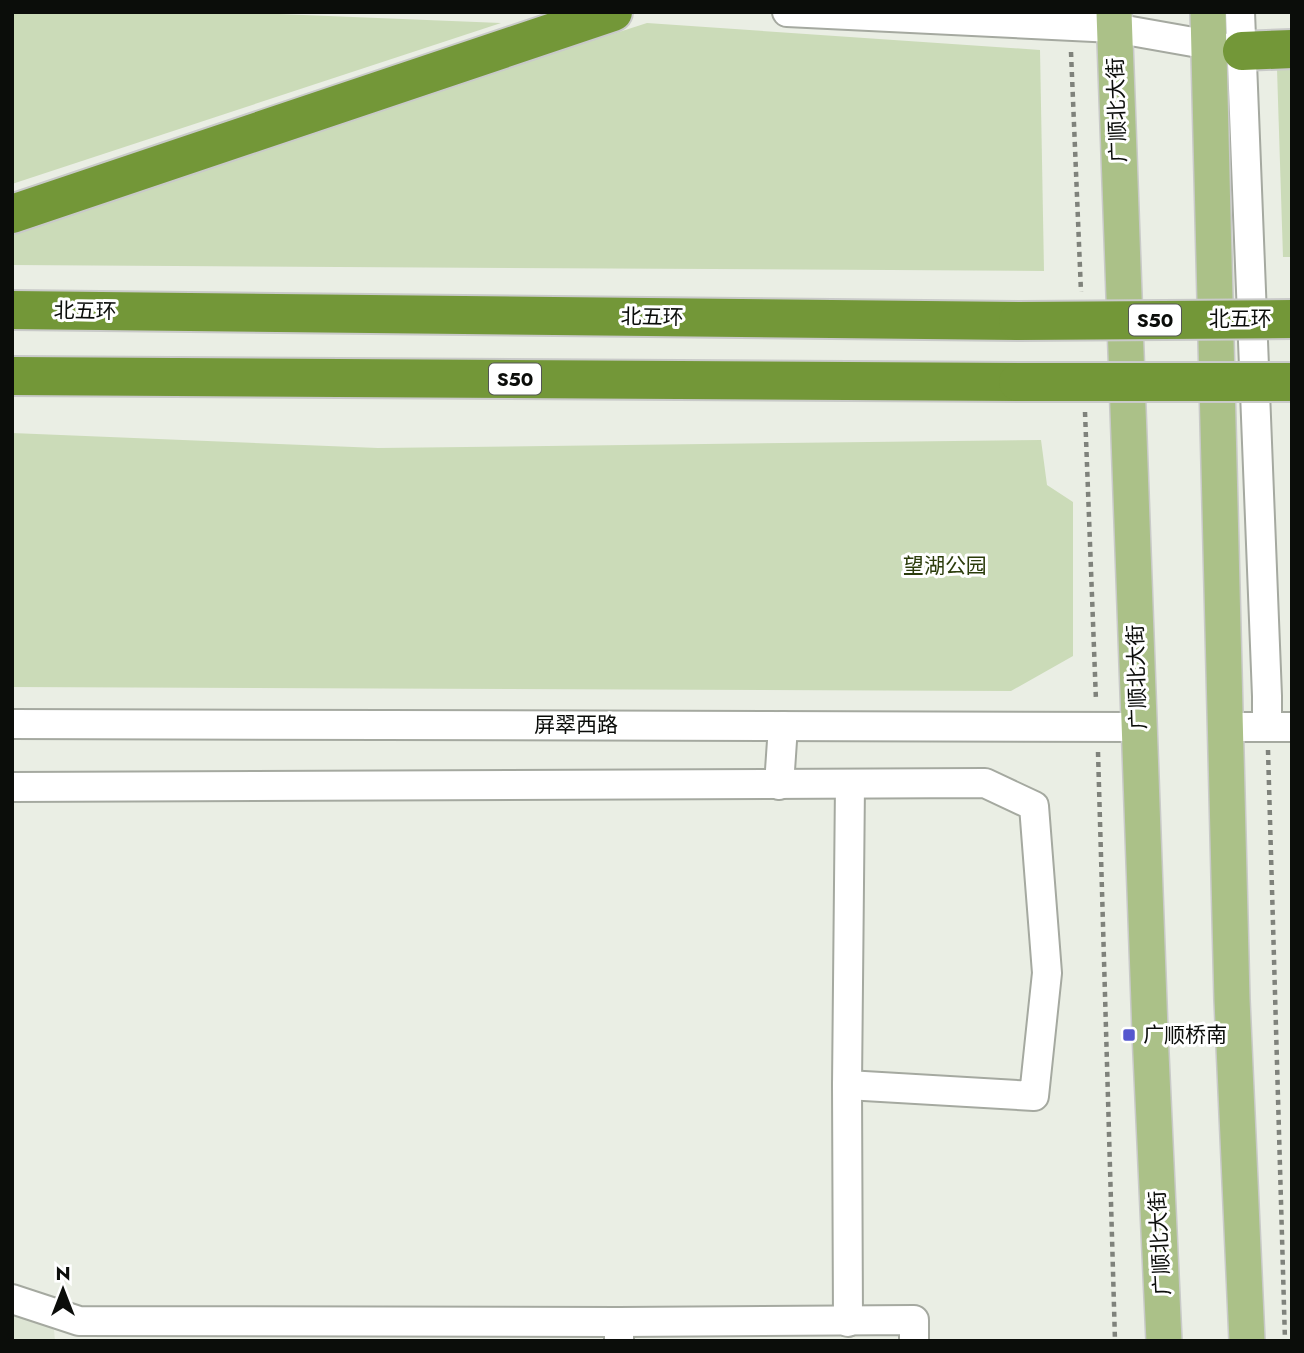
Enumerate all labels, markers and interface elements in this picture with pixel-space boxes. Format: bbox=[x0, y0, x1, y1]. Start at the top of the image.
street label: 广顺北大街 bbox=[1100, 57, 1134, 163]
street label: 北五环 bbox=[53, 295, 117, 327]
street label: 北五环 bbox=[620, 301, 684, 333]
road number: S50 bbox=[1129, 304, 1181, 336]
street label: 北五环 bbox=[1209, 304, 1272, 334]
road number: S50 bbox=[489, 364, 541, 394]
park label: 望湖公园 bbox=[903, 551, 987, 581]
street label: 广顺北大街 bbox=[1120, 624, 1154, 730]
street label: 屏翠西路 bbox=[534, 710, 618, 740]
place label: 广顺桥南 bbox=[1143, 1020, 1227, 1050]
marker: 广顺桥南 bbox=[1121, 1027, 1137, 1043]
street label: 广顺北大街 bbox=[1142, 1190, 1178, 1296]
north arrow bbox=[28, 1255, 98, 1325]
text: N bbox=[55, 1260, 71, 1287]

